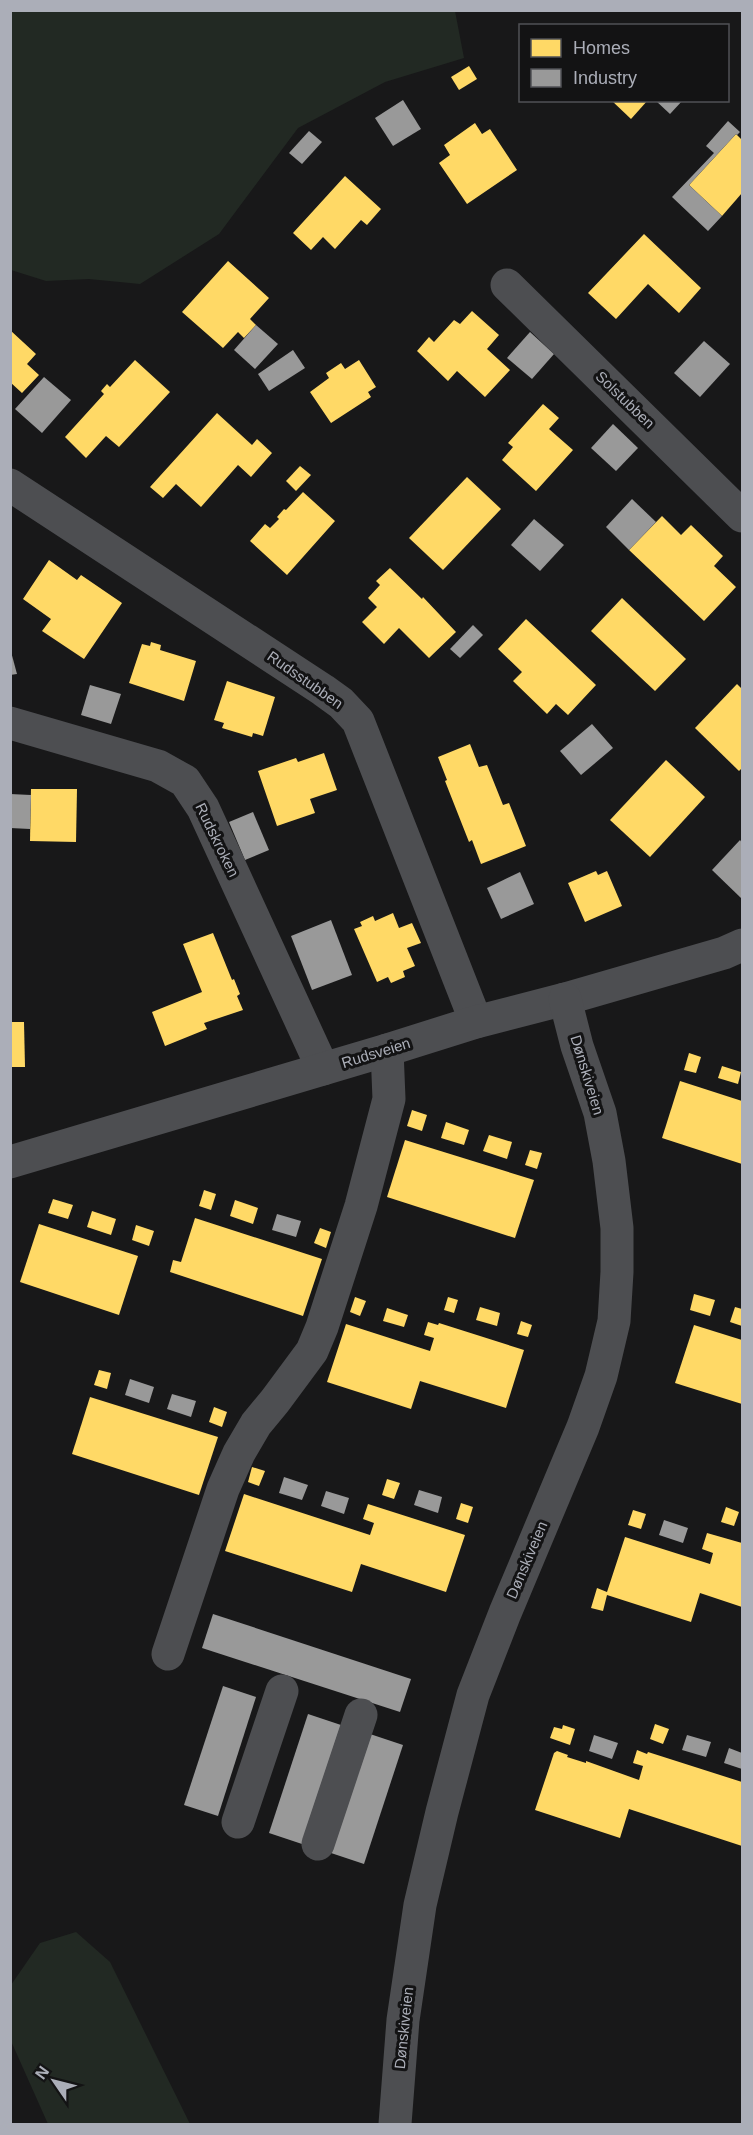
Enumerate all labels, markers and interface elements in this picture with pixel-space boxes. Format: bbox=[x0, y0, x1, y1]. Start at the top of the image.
legend bbox=[519, 24, 729, 102]
text: Homes bbox=[573, 38, 630, 58]
text: Industry bbox=[573, 68, 637, 88]
street label: Solstubben bbox=[592, 367, 658, 432]
street label: Rudsstubben bbox=[264, 647, 346, 712]
street label: Rudskroken bbox=[192, 800, 243, 879]
street label: Dønskiveien bbox=[567, 1033, 608, 1117]
street label: Rudsveien bbox=[339, 1034, 412, 1071]
street label: Dønskiveien bbox=[503, 1518, 550, 1601]
street label: Dønskiveien bbox=[391, 1986, 416, 2070]
north arrow bbox=[24, 2051, 84, 2111]
text: N bbox=[32, 2063, 52, 2082]

